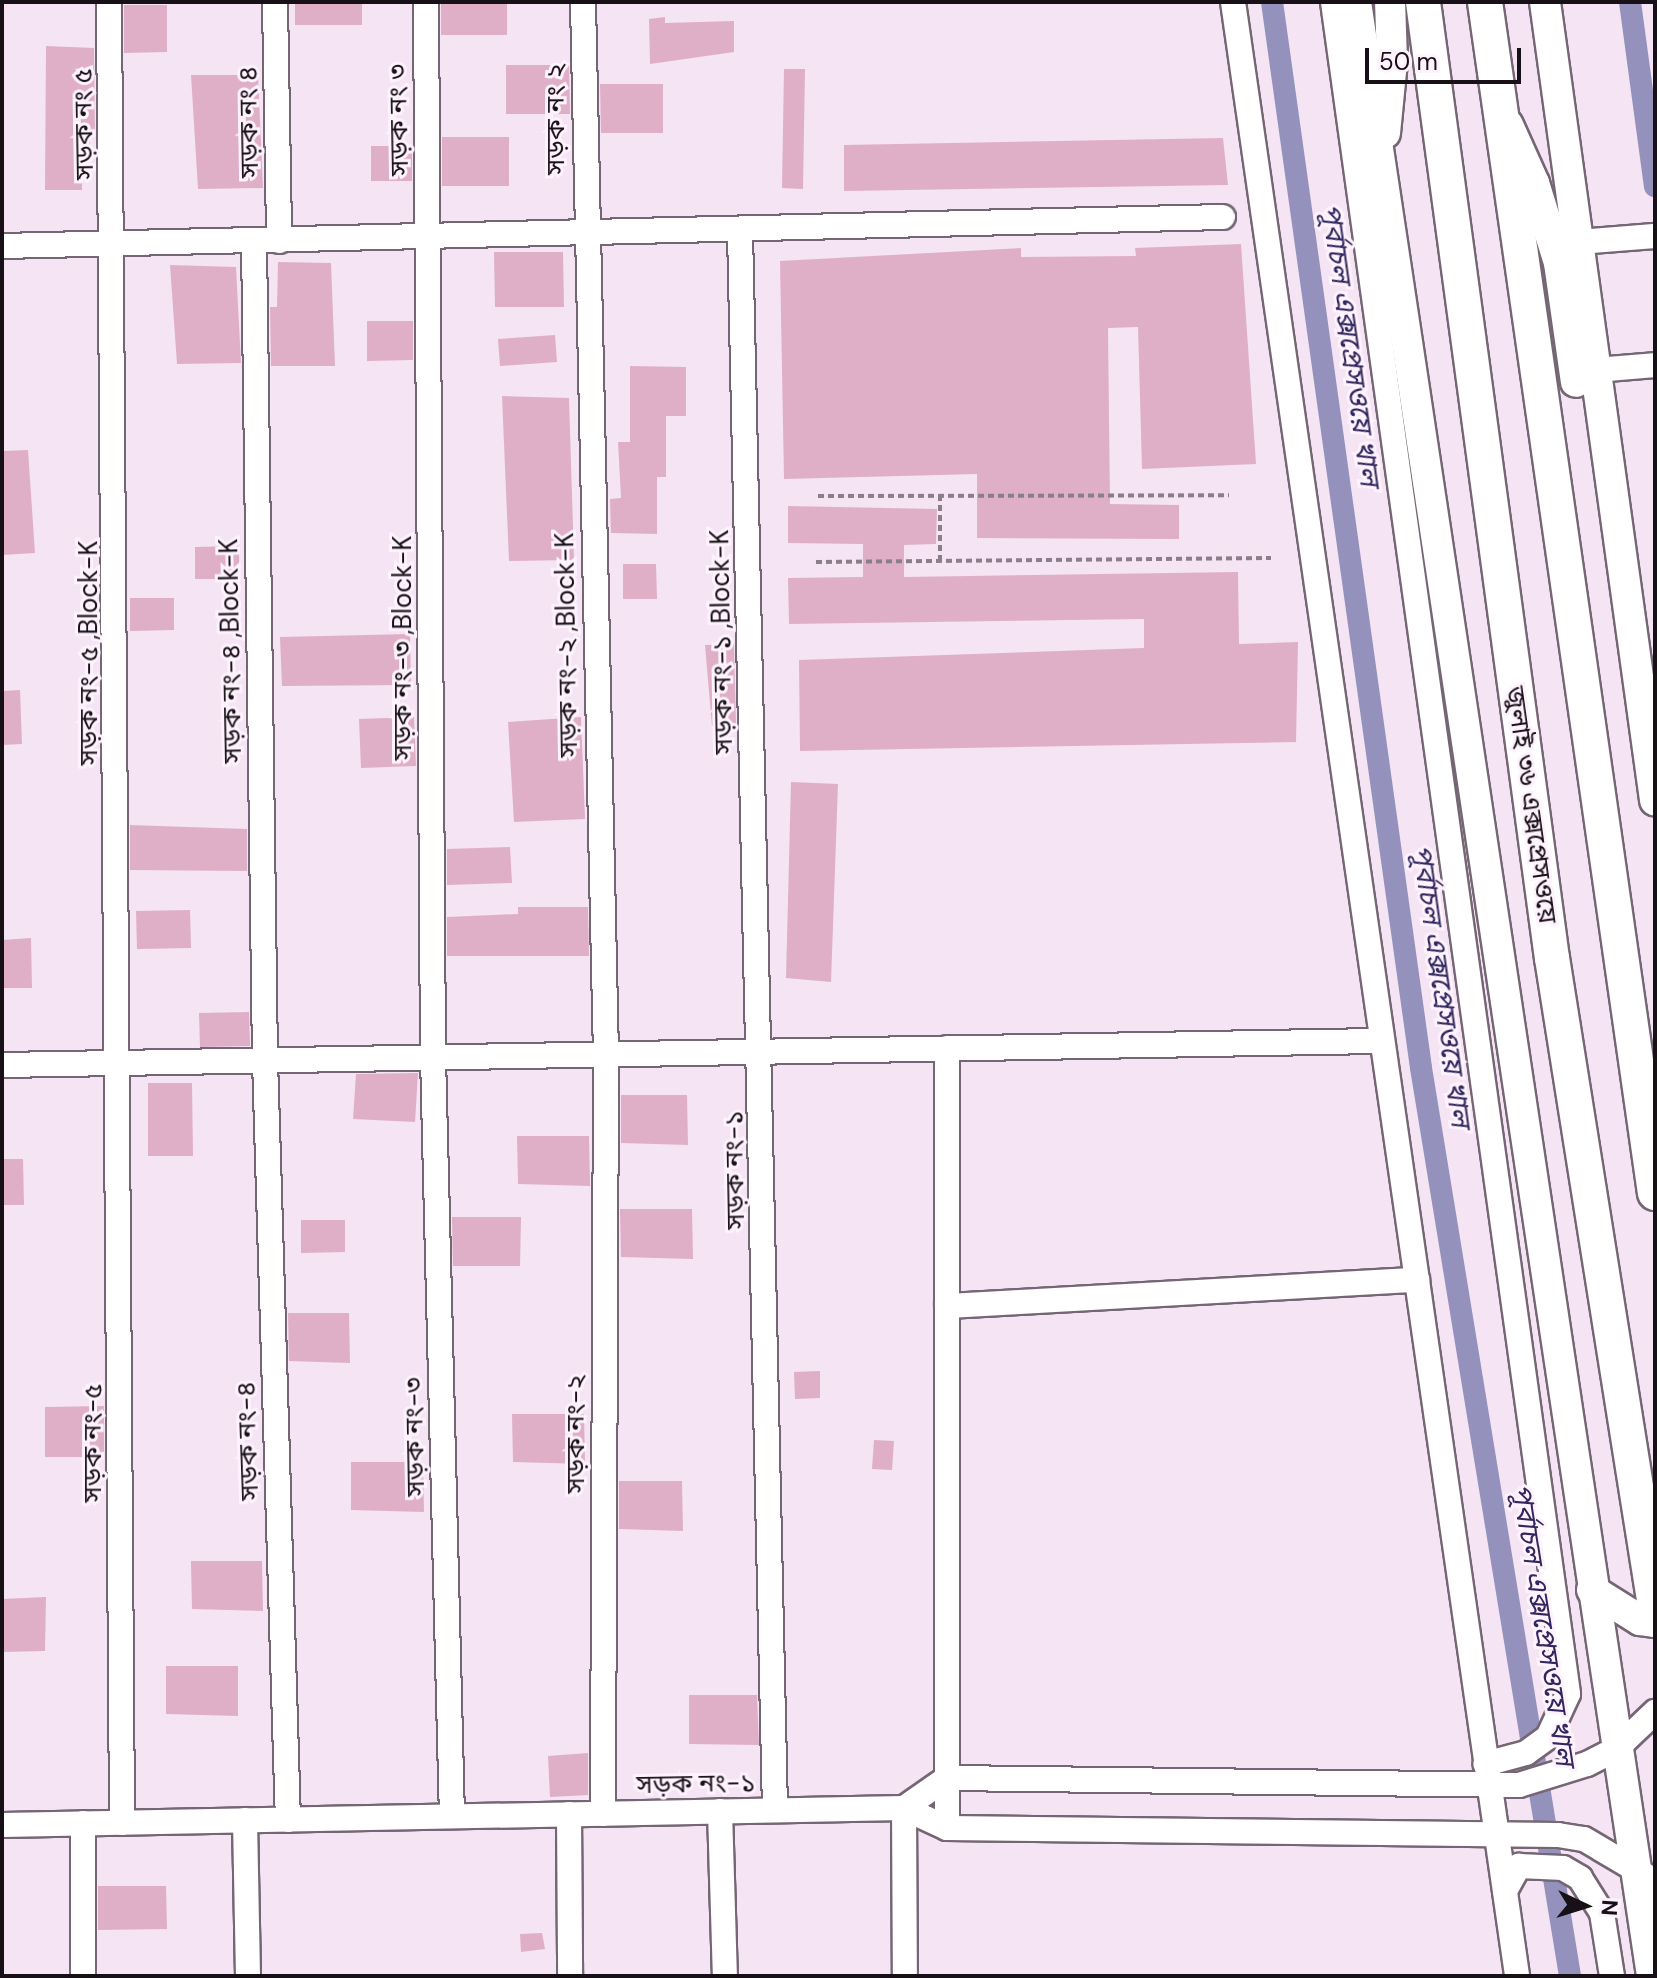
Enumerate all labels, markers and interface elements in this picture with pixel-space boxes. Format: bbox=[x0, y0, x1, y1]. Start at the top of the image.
scale bar bbox=[1369, 32, 1525, 82]
text: 50 m bbox=[1379, 46, 1438, 77]
street label: সড়ক নং ২ bbox=[540, 63, 572, 175]
street label: সড়ক নং ৩ bbox=[382, 64, 416, 176]
street label: সড়ক নং ৪ bbox=[232, 66, 266, 178]
street label: সড়ক নং ৫ bbox=[67, 68, 101, 180]
water label: পূর্বাচল এক্সপ্রেসওয়ে খাল bbox=[1314, 202, 1386, 488]
street label: সড়ক নং-১ ,Block-K bbox=[704, 529, 740, 755]
street label: সড়ক নং-২ ,Block-K bbox=[549, 532, 585, 758]
street label: সড়ক নং-৩ ,Block-K bbox=[387, 536, 419, 760]
street label: সড়ক নং-৪ ,Block-K bbox=[213, 538, 249, 764]
street label: সড়ক নং-৫ ,Block-K bbox=[73, 541, 105, 765]
street label: জুলাই ৩৬ এক্সপ্রেসওয়ে bbox=[1499, 684, 1563, 926]
water label: পূর্বাচল এক্সপ্রেসওয়ে খাল bbox=[1405, 843, 1477, 1129]
street label: সড়ক নং-১ bbox=[718, 1110, 752, 1230]
street label: সড়ক নং-২ bbox=[560, 1374, 592, 1494]
street label: সড়ক নং-৩ bbox=[398, 1377, 432, 1497]
street label: সড়ক নং-৪ bbox=[230, 1381, 266, 1501]
street label: সড়ক নং-৫ bbox=[77, 1383, 109, 1503]
water label: পূর্বাচল এক্সপ্রেসওয়ে খাল bbox=[1504, 1482, 1582, 1768]
street label: সড়ক নং-১ bbox=[636, 1767, 756, 1801]
north arrow bbox=[1545, 1866, 1625, 1946]
text: N bbox=[1594, 1899, 1624, 1917]

